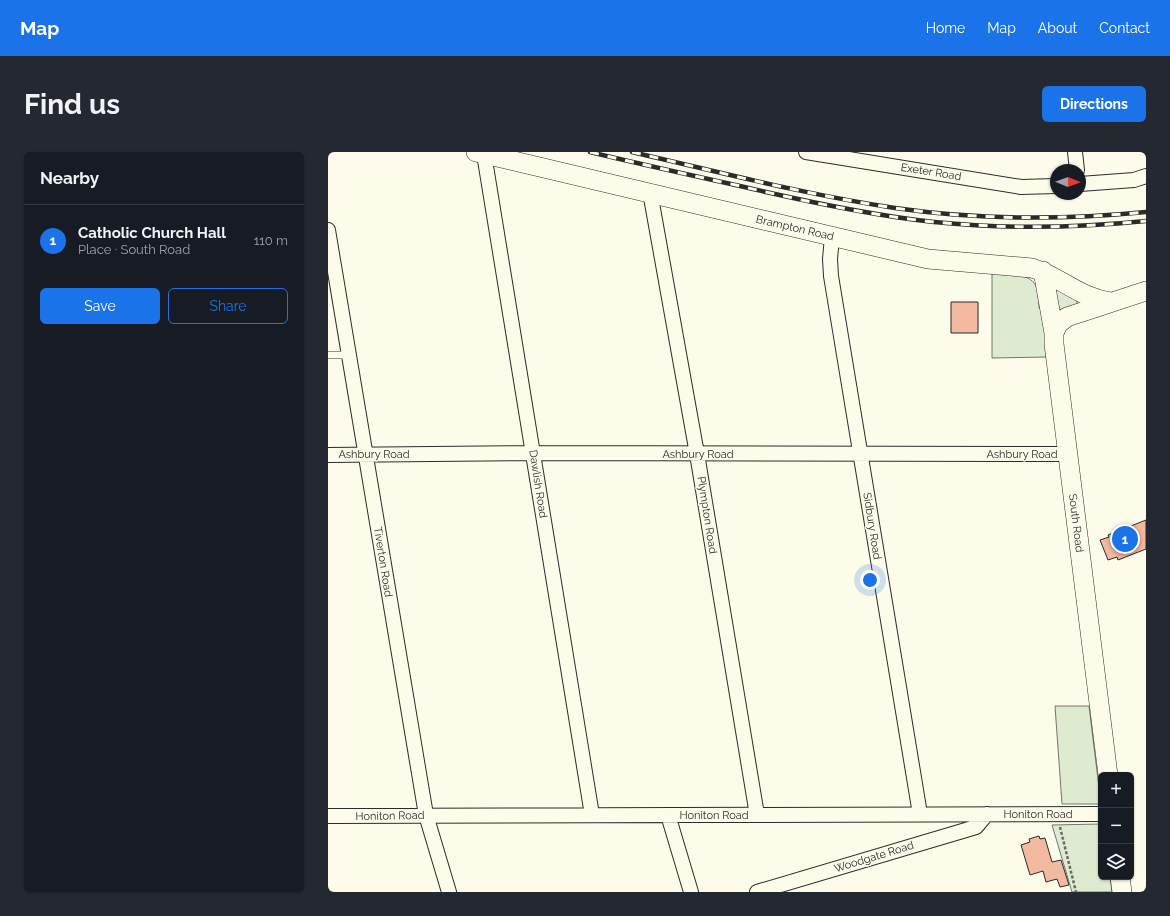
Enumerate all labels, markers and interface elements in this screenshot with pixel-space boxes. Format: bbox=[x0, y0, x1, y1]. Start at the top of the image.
text: Map bbox=[20, 17, 59, 39]
text: Home bbox=[926, 20, 965, 36]
text: Map bbox=[987, 20, 1016, 36]
text: About bbox=[1038, 20, 1077, 36]
text: Contact bbox=[1099, 20, 1150, 36]
button: Directions bbox=[1042, 86, 1146, 122]
text: Find us bbox=[24, 88, 120, 121]
street label: Exeter Road bbox=[900, 161, 962, 183]
north arrow bbox=[1050, 164, 1086, 200]
text: Nearby bbox=[40, 168, 99, 188]
street label: Brampton Road bbox=[755, 213, 835, 243]
text: Catholic Church Hall bbox=[78, 224, 226, 242]
text: 1 bbox=[50, 233, 56, 248]
text: 110 m bbox=[254, 233, 288, 248]
text: Place · South Road bbox=[78, 242, 190, 257]
button: Save bbox=[40, 288, 160, 324]
button: Share bbox=[168, 288, 288, 324]
street label: Ashbury Road bbox=[338, 448, 410, 461]
street label: Ashbury Road bbox=[662, 448, 734, 461]
street label: Ashbury Road bbox=[986, 448, 1058, 461]
street label: Dawlish Road bbox=[526, 449, 550, 519]
street label: Plympton Road bbox=[694, 475, 720, 555]
street label: Sidbury Road bbox=[860, 491, 884, 561]
street label: South Road bbox=[1066, 493, 1086, 553]
pin: 1 bbox=[1112, 524, 1138, 554]
street label: Tiverton Road bbox=[371, 526, 395, 598]
your location bbox=[860, 570, 880, 590]
map controls bbox=[1098, 772, 1134, 880]
button: + bbox=[1098, 772, 1134, 808]
street label: Honiton Road bbox=[1003, 808, 1073, 821]
button: − bbox=[1098, 808, 1134, 844]
street label: Honiton Road bbox=[355, 809, 425, 823]
street label: Honiton Road bbox=[679, 809, 749, 822]
street label: Woodgate Road bbox=[833, 839, 916, 875]
button: layers bbox=[1098, 844, 1134, 880]

